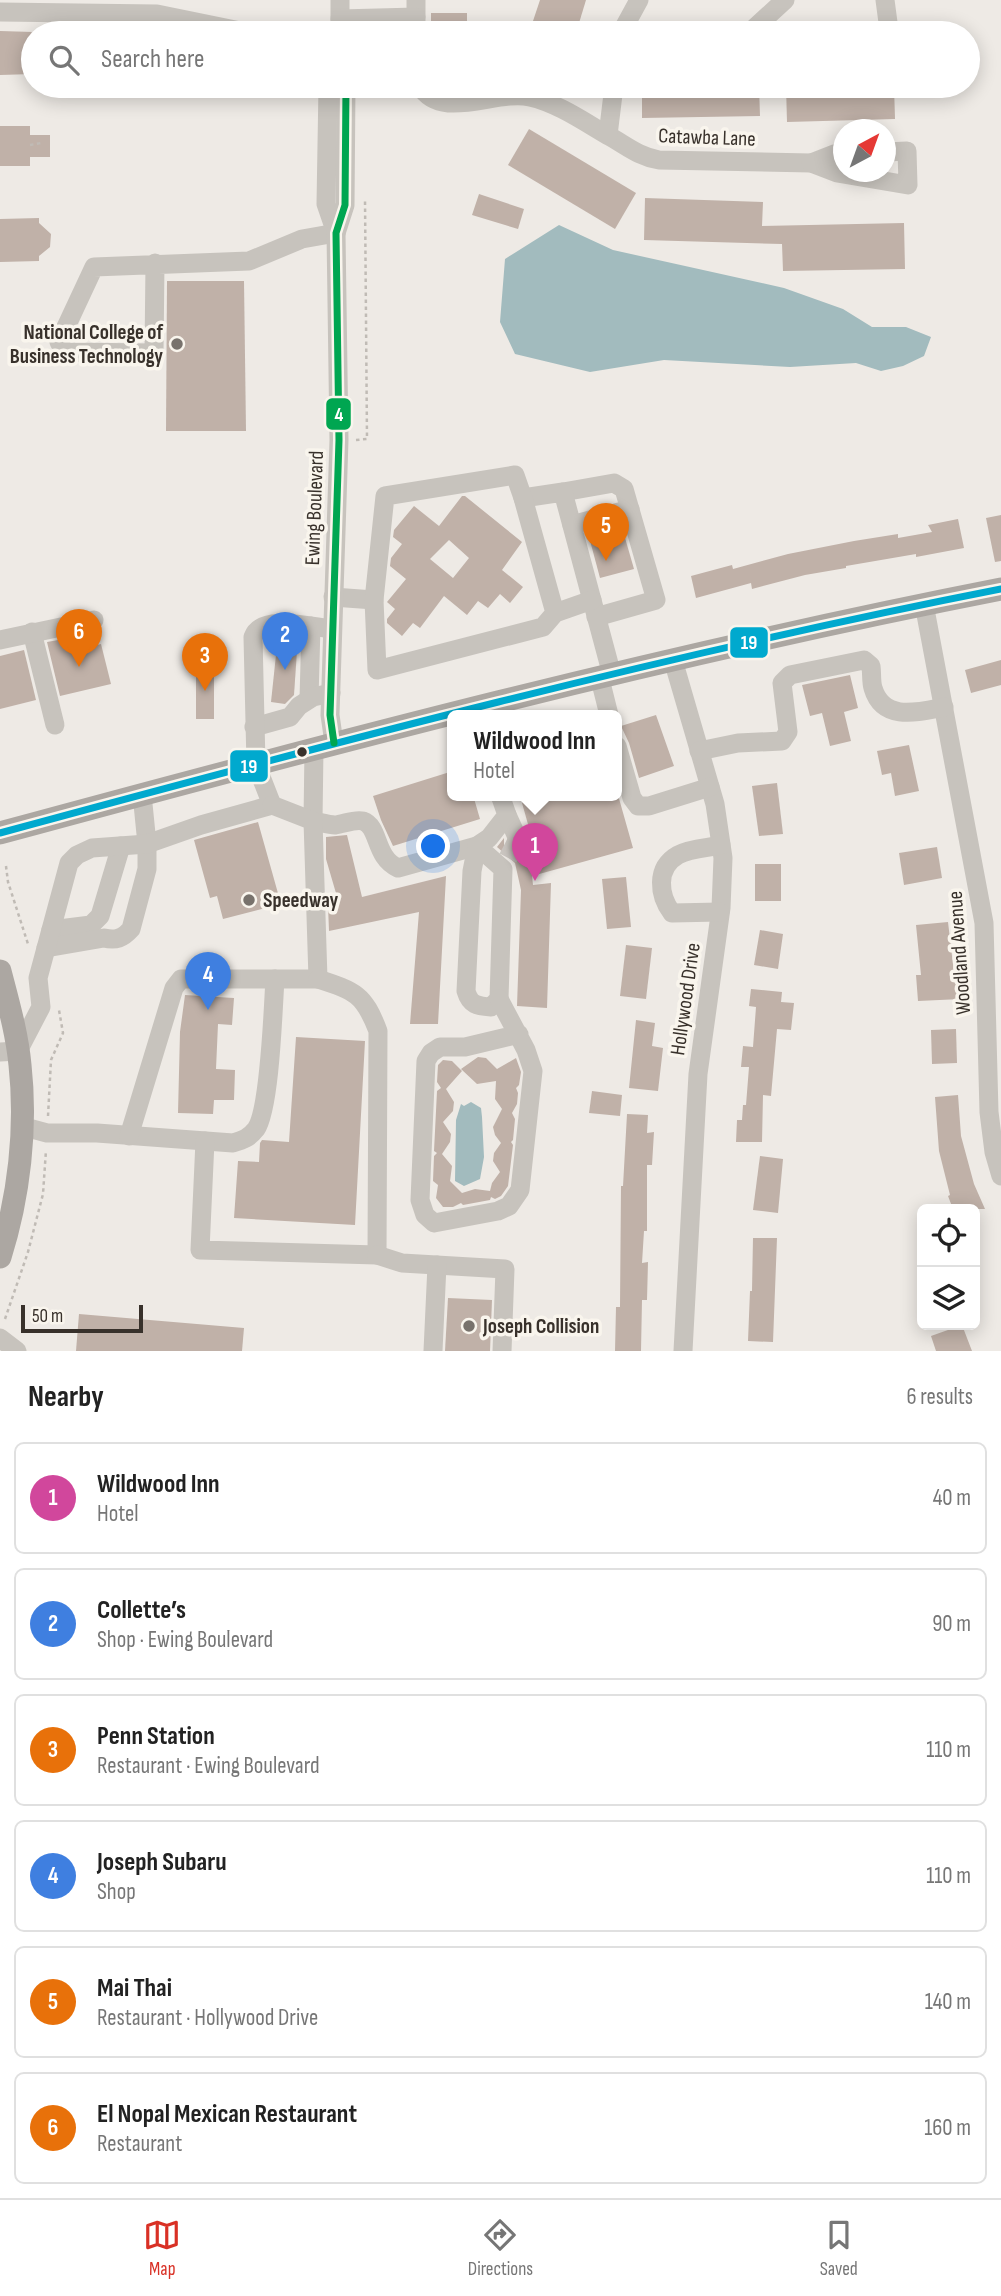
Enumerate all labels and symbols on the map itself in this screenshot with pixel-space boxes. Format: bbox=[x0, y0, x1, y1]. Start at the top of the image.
north arrow bbox=[833, 119, 896, 182]
street label: Catawba Lane bbox=[658, 123, 756, 152]
place label: National College of Business Technology bbox=[10, 320, 163, 369]
marker: National College of Business Technology bbox=[169, 336, 185, 352]
line badge: 4 bbox=[325, 397, 352, 431]
text: 4 bbox=[335, 404, 344, 427]
street label: Ewing Boulevard bbox=[300, 450, 329, 566]
pin: 5 bbox=[583, 503, 629, 561]
pin: 6 bbox=[56, 609, 102, 667]
pin: 2 bbox=[262, 612, 308, 670]
line badge: 19 bbox=[729, 626, 769, 659]
text: 19 bbox=[741, 632, 757, 655]
pin: 3 bbox=[182, 633, 228, 691]
unlabelled marker bbox=[295, 745, 309, 759]
line badge: 19 bbox=[229, 749, 269, 783]
text: 19 bbox=[241, 756, 257, 779]
pin: 1 bbox=[512, 823, 558, 881]
your location bbox=[416, 829, 450, 863]
place label: Speedway bbox=[263, 888, 339, 913]
street label: Woodland Avenue bbox=[943, 890, 976, 1016]
marker: Speedway bbox=[241, 892, 257, 908]
street label: Hollywood Drive bbox=[665, 941, 706, 1057]
pin: 4 bbox=[185, 952, 231, 1010]
scale bar bbox=[21, 1302, 144, 1334]
place label: Joseph Collision bbox=[482, 1314, 599, 1339]
marker: Joseph Collision bbox=[461, 1318, 477, 1334]

